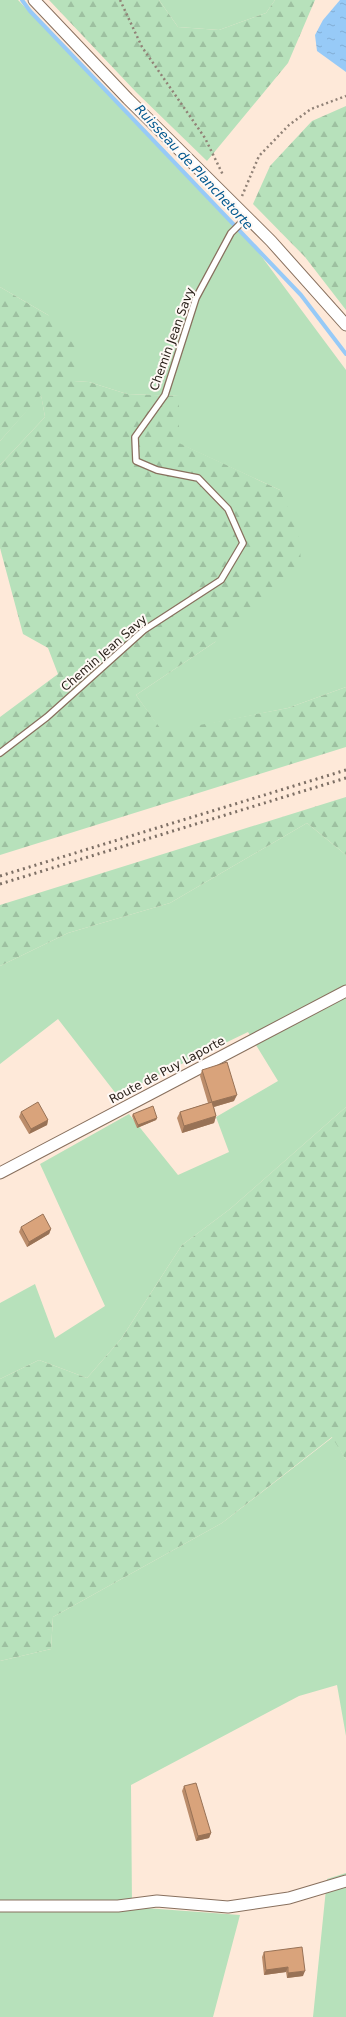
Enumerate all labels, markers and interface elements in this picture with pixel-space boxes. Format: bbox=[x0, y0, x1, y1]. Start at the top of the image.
water label: Ruisseau de Planchetorte bbox=[132, 101, 256, 233]
street label: Chemin Jean Savy bbox=[147, 286, 197, 392]
street label: Chemin Jean Savy bbox=[58, 612, 150, 694]
street label: Route de Puy Laporte bbox=[107, 1034, 227, 1106]

